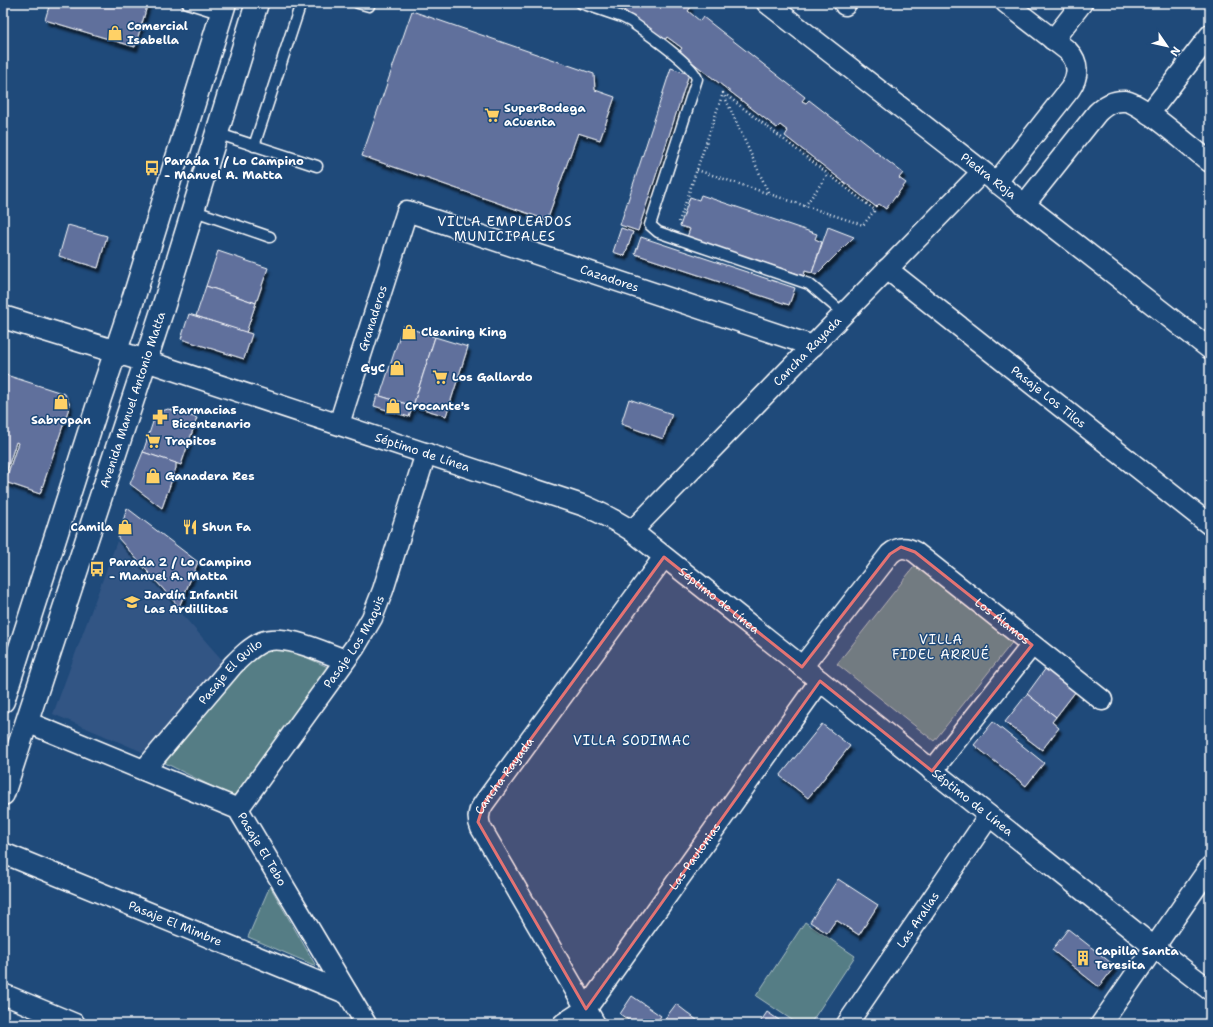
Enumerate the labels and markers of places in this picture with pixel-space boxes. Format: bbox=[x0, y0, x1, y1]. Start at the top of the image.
place label: Comercial Isabella bbox=[127, 18, 188, 48]
shop icon: Comercial Isabella bbox=[106, 24, 124, 42]
place label: SuperBodega aCuenta bbox=[504, 100, 586, 130]
supermarket icon: SuperBodega aCuenta bbox=[483, 106, 501, 124]
place label: Parada 1 / Lo Campino - Manuel A. Matta bbox=[164, 153, 304, 183]
bus stop icon: Parada 1 / Lo Campino - Manuel A. Matta bbox=[143, 159, 161, 177]
shop icon: Cleaning King bbox=[400, 323, 418, 341]
place label: Cleaning King bbox=[421, 324, 507, 340]
shop icon: GyC bbox=[388, 359, 406, 377]
place label: GyC bbox=[361, 360, 385, 376]
supermarket icon: Los Gallardo bbox=[431, 368, 449, 386]
place label: Los Gallardo bbox=[452, 369, 533, 385]
shop icon: Sabropan bbox=[52, 393, 70, 411]
shop icon: Crocante's bbox=[384, 397, 402, 415]
place label: Crocante's bbox=[405, 398, 470, 414]
place label: Farmacias Bicentenario bbox=[172, 402, 251, 432]
pharmacy icon: Farmacias Bicentenario bbox=[151, 408, 169, 426]
place label: Sabropan bbox=[31, 412, 91, 428]
supermarket icon: Trapitos bbox=[144, 432, 162, 450]
place label: Trapitos bbox=[165, 433, 216, 449]
shop icon: Ganadera Res bbox=[144, 467, 162, 485]
place label: Ganadera Res bbox=[165, 468, 254, 484]
shop icon: Camila bbox=[116, 518, 134, 536]
restaurant icon: Shun Fa bbox=[181, 518, 199, 536]
place label: Camila bbox=[71, 519, 114, 535]
place label: Shun Fa bbox=[202, 519, 252, 535]
place label: Parada 2 / Lo Campino - Manuel A. Matta bbox=[109, 554, 252, 584]
bus stop icon: Parada 2 / Lo Campino - Manuel A. Matta bbox=[88, 560, 106, 578]
place label: Jardín Infantil Las Ardillitas bbox=[144, 587, 238, 617]
school or university icon: Jardín Infantil Las Ardillitas bbox=[123, 593, 141, 611]
place label: Capilla Santa Teresita bbox=[1095, 943, 1179, 973]
building icon: Capilla Santa Teresita bbox=[1074, 949, 1092, 967]

